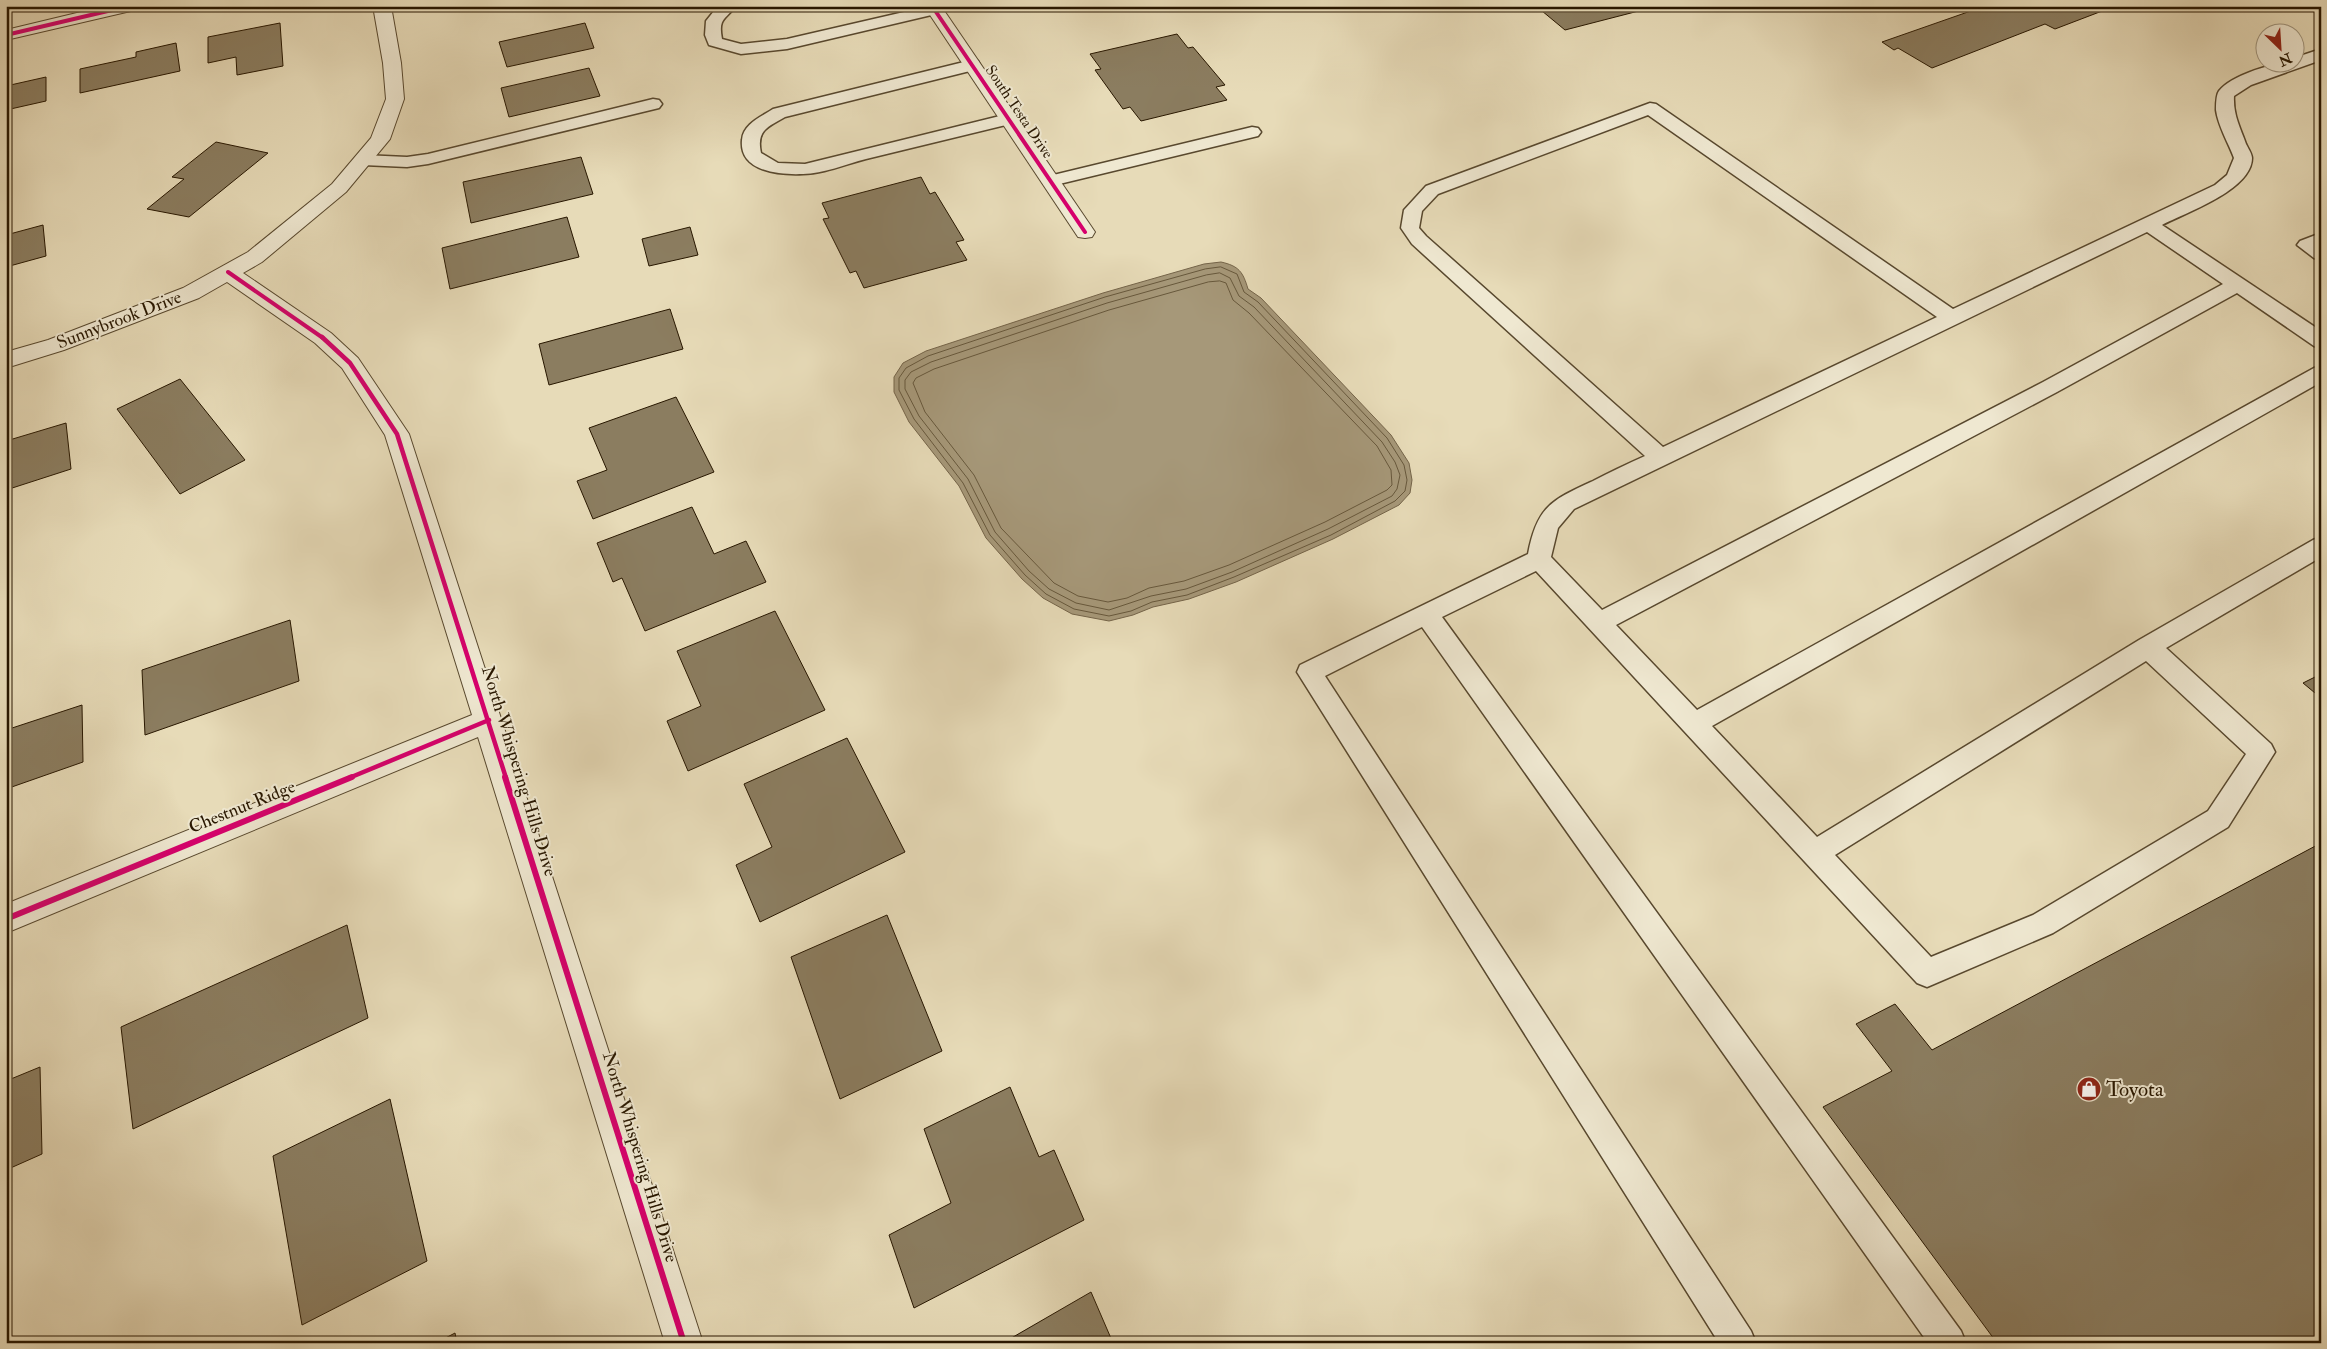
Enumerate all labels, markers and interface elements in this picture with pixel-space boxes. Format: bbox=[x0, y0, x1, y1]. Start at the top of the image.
north arrow bbox=[2254, 22, 2304, 72]
text: N bbox=[2276, 49, 2295, 70]
street label: South Testa Drive bbox=[981, 62, 1057, 162]
street label: Sunnybrook Drive bbox=[53, 285, 185, 354]
street label: North Whispering Hills Drive bbox=[476, 663, 562, 880]
street label: Chestnut Ridge bbox=[185, 775, 299, 839]
street label: North Whispering Hills Drive bbox=[597, 1049, 683, 1266]
shop icon: Toyota bbox=[2076, 1076, 2102, 1102]
place label: Toyota bbox=[2106, 1076, 2164, 1103]

